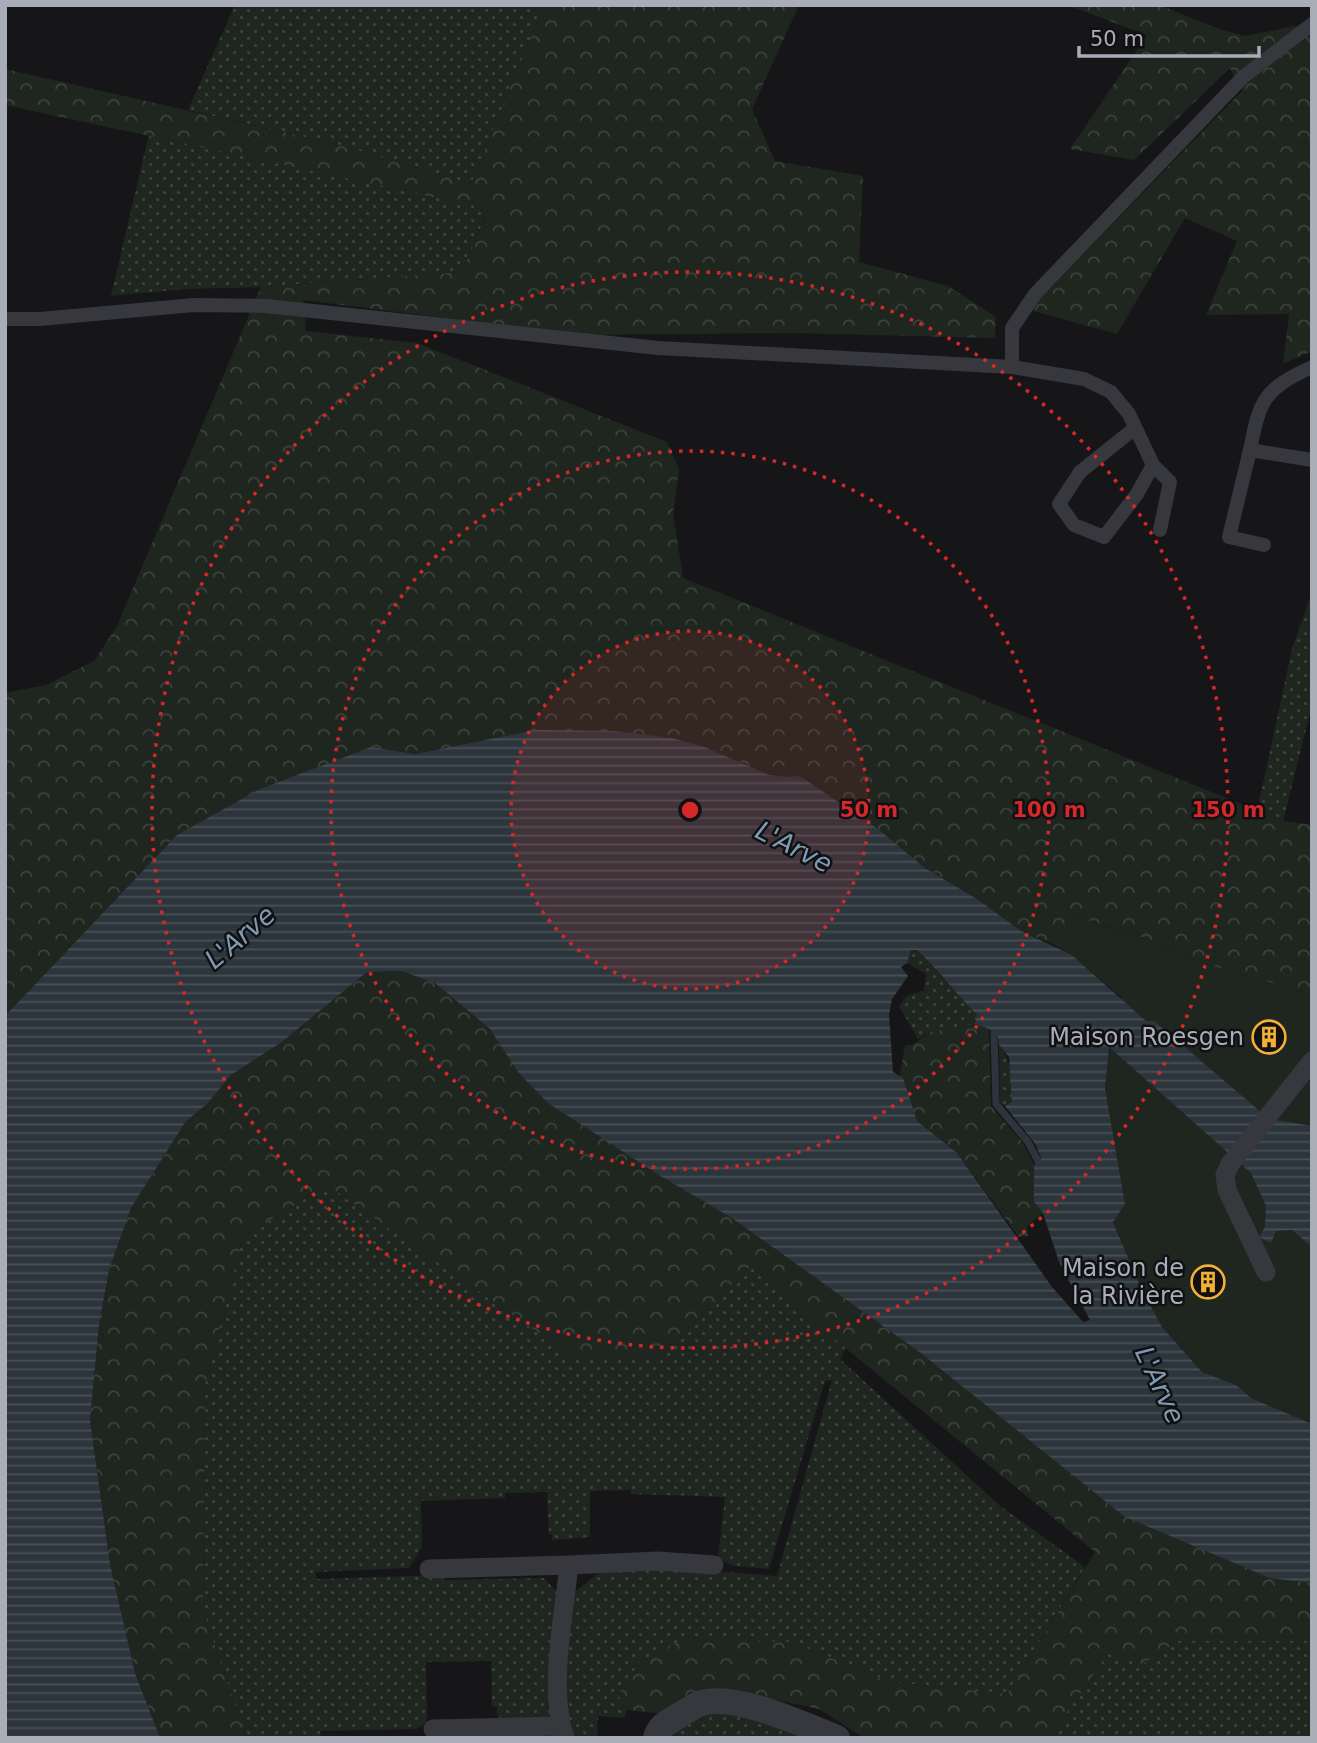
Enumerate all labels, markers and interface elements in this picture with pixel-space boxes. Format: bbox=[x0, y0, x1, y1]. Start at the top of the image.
scale bar bbox=[1079, 14, 1259, 58]
text: 50 m bbox=[1090, 27, 1144, 51]
centre of rings bbox=[678, 798, 702, 822]
text: 50 m bbox=[840, 798, 898, 822]
text: 100 m bbox=[1012, 798, 1086, 822]
text: 150 m bbox=[1191, 798, 1265, 822]
water label: L'Arve bbox=[751, 815, 837, 879]
water label: L'Arve bbox=[199, 899, 281, 975]
building icon: Maison Roesgen bbox=[1250, 1018, 1288, 1056]
place label: Maison Roesgen bbox=[1049, 1023, 1244, 1051]
place label: Maison de la Rivière bbox=[1062, 1254, 1184, 1310]
building icon: Maison de la Rivière bbox=[1189, 1263, 1227, 1301]
water label: L'Arve bbox=[1129, 1342, 1191, 1428]

